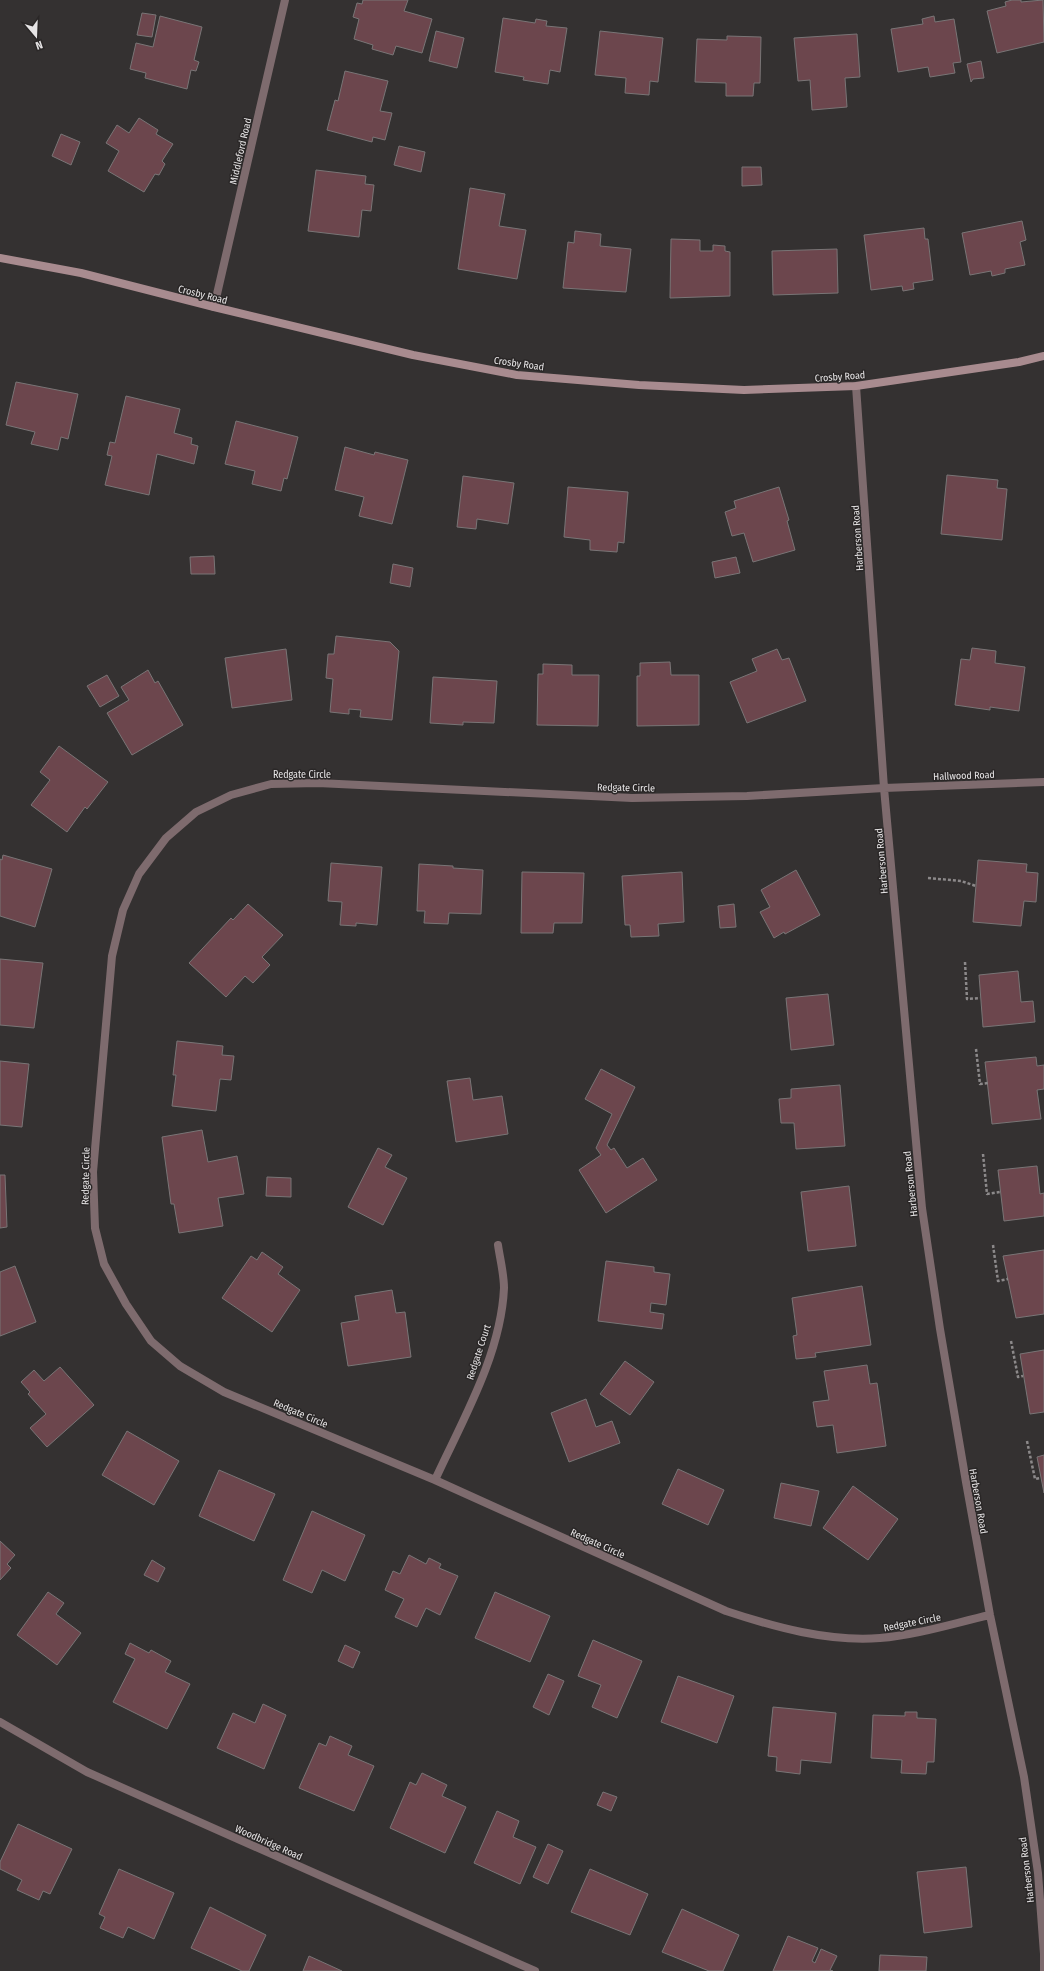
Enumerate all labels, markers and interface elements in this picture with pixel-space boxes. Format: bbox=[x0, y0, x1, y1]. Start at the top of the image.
north arrow bbox=[16, 16, 56, 56]
text: N bbox=[34, 38, 44, 52]
street label: Middleford Road bbox=[228, 117, 254, 186]
street label: Crosby Road bbox=[177, 283, 229, 307]
street label: Crosby Road bbox=[493, 355, 545, 373]
street label: Crosby Road bbox=[814, 369, 866, 385]
street label: Harberson Road bbox=[850, 505, 866, 571]
street label: Redgate Circle bbox=[273, 769, 331, 781]
street label: Hallwood Road bbox=[933, 769, 995, 783]
street label: Redgate Circle bbox=[597, 781, 655, 795]
street label: Harberson Road bbox=[873, 828, 891, 894]
street label: Redgate Circle bbox=[79, 1147, 93, 1205]
street label: Harberson Road bbox=[902, 1150, 920, 1217]
street label: Redgate Court bbox=[464, 1322, 494, 1382]
street label: Redgate Circle bbox=[272, 1397, 330, 1431]
street label: Harberson Road bbox=[966, 1468, 990, 1535]
street label: Redgate Circle bbox=[569, 1527, 627, 1561]
street label: Redgate Circle bbox=[883, 1612, 942, 1634]
street label: Woodbridge Road bbox=[233, 1823, 304, 1863]
street label: Harberson Road bbox=[1017, 1836, 1037, 1903]

